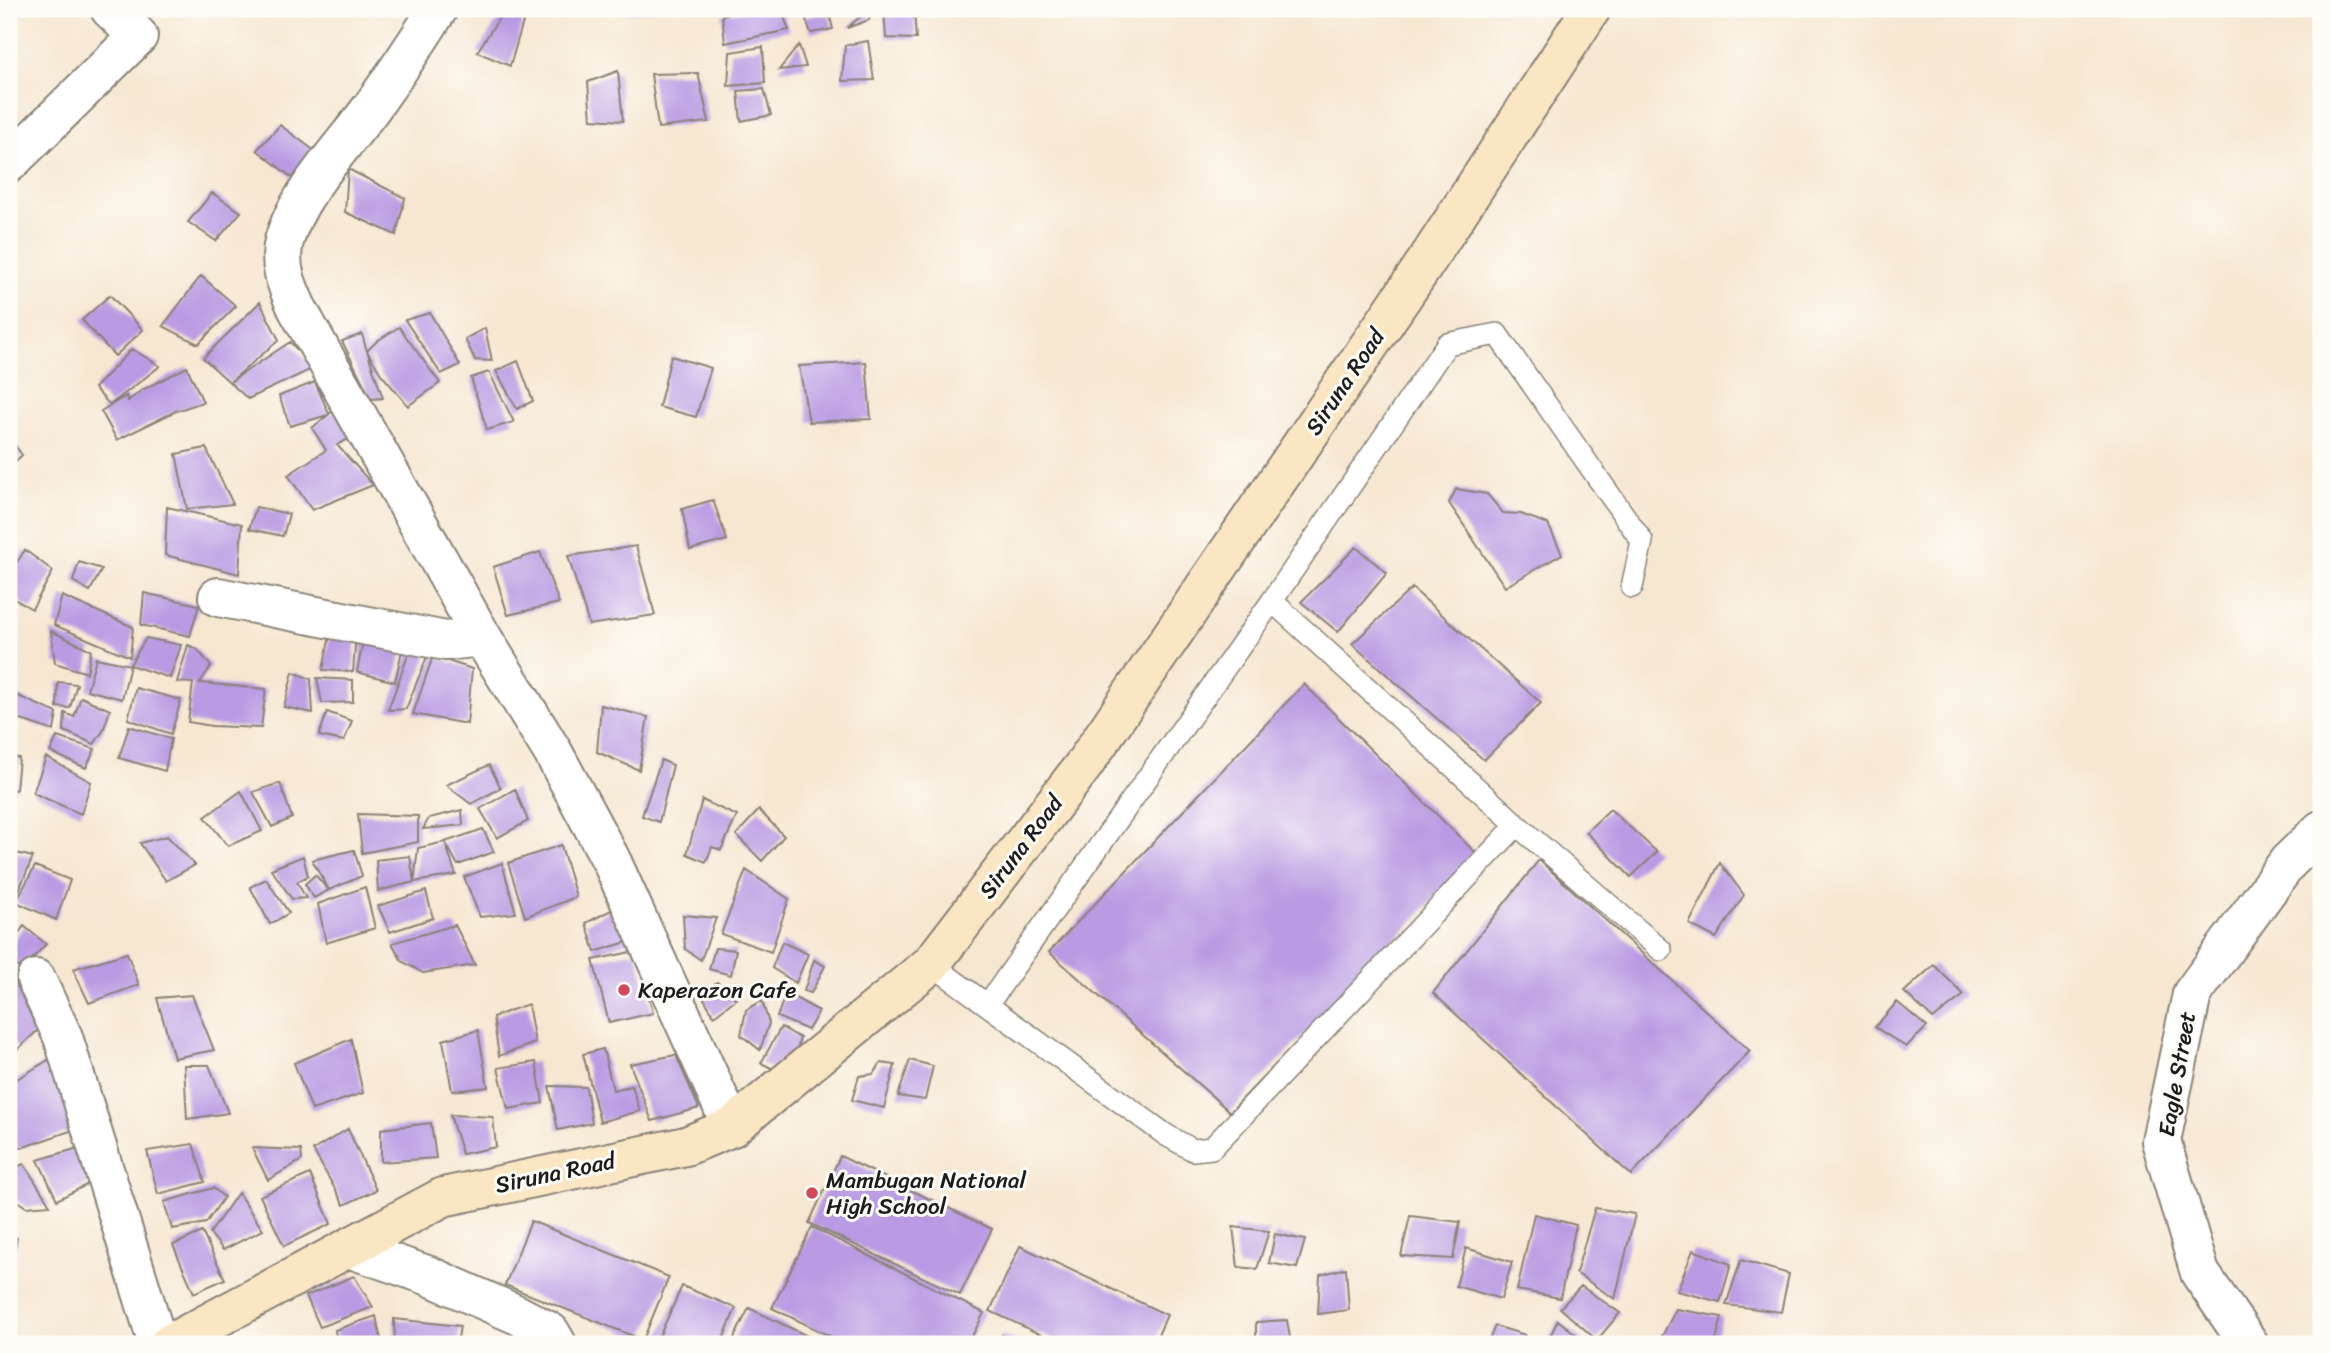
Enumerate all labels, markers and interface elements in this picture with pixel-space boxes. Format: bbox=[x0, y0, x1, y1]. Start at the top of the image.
street label: Siruna Road bbox=[1294, 319, 1397, 444]
street label: Siruna Road bbox=[968, 785, 1075, 908]
place label: Kaperazon Cafe bbox=[638, 970, 796, 1011]
marker: Kaperazon Cafe bbox=[616, 982, 632, 998]
street label: Eagle Street bbox=[2146, 1008, 2208, 1140]
street label: Siruna Road bbox=[491, 1140, 621, 1206]
place label: Mambugan National High School bbox=[826, 1160, 1026, 1227]
marker: Mambugan National High School bbox=[804, 1185, 820, 1201]

